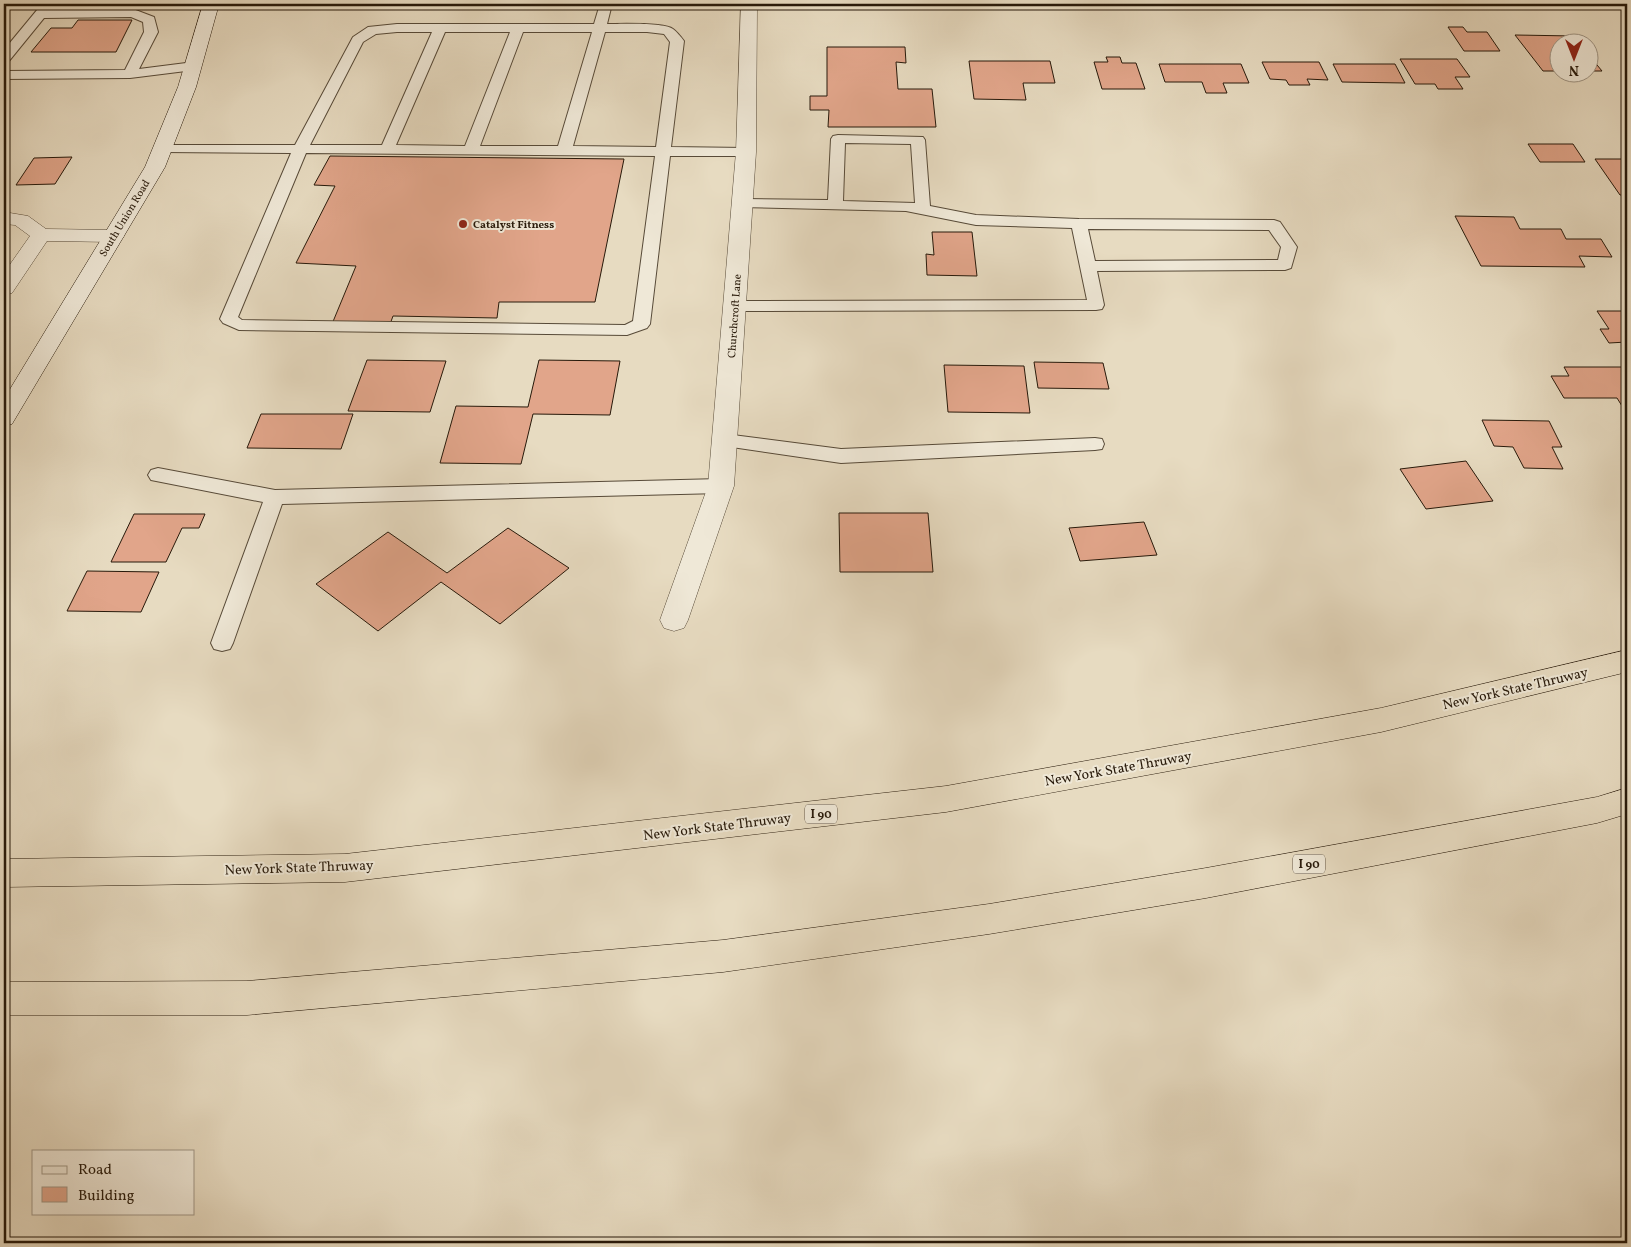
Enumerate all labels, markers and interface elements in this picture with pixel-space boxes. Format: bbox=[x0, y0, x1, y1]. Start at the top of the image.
north arrow bbox=[1548, 32, 1598, 82]
text: N bbox=[1569, 60, 1579, 79]
street label: South Union Road bbox=[96, 177, 154, 260]
marker: Catalyst Fitness bbox=[457, 218, 469, 230]
place label: Catalyst Fitness bbox=[473, 218, 554, 233]
street label: Churchcroft Lane bbox=[725, 274, 746, 359]
street label: New York State Thruway bbox=[1441, 663, 1590, 715]
street label: New York State Thruway bbox=[1043, 747, 1194, 792]
road number: I 90 bbox=[805, 804, 837, 824]
street label: New York State Thruway bbox=[642, 809, 793, 846]
road number: I 90 bbox=[1293, 854, 1325, 874]
street label: New York State Thruway bbox=[224, 856, 374, 881]
legend bbox=[32, 1150, 195, 1214]
text: Road bbox=[78, 1160, 112, 1181]
text: Building bbox=[78, 1186, 135, 1207]

